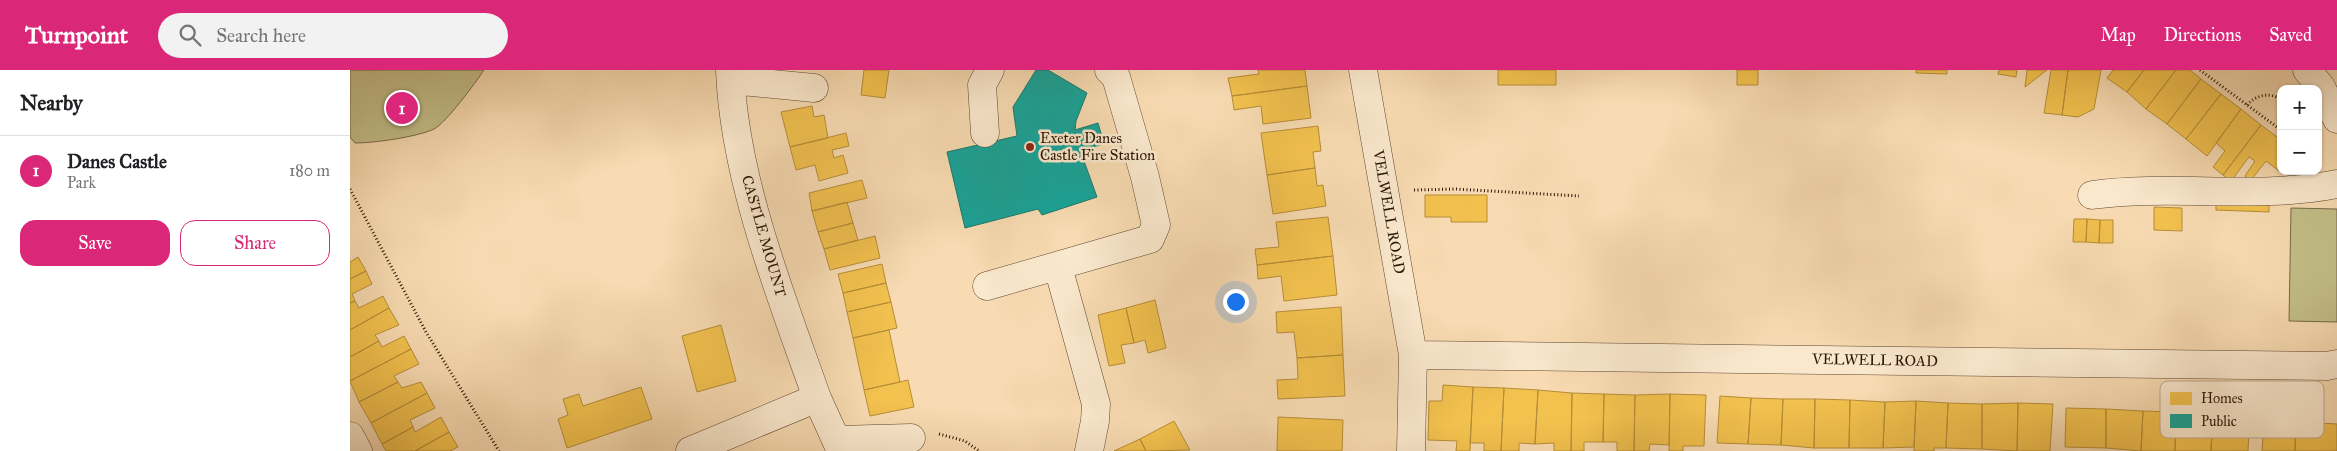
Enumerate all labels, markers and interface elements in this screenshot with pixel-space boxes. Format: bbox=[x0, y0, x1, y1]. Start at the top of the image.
search box bbox=[158, 13, 508, 58]
text: Turnpoint bbox=[25, 20, 128, 50]
icon: search bbox=[176, 21, 204, 49]
text: Search here bbox=[216, 24, 306, 47]
text: Map bbox=[2100, 24, 2136, 46]
text: Directions bbox=[2164, 24, 2241, 46]
text: Saved bbox=[2269, 24, 2312, 46]
map controls bbox=[2277, 85, 2322, 175]
button: + bbox=[2277, 85, 2322, 130]
pin: 1 bbox=[386, 89, 418, 127]
text: Nearby bbox=[20, 90, 83, 116]
place label: Exeter Danes Castle Fire Station bbox=[1040, 129, 1155, 164]
button: − bbox=[2277, 130, 2322, 175]
marker: Exeter Danes Castle Fire Station bbox=[1024, 141, 1036, 153]
street label: VELWELL ROAD bbox=[1369, 148, 1409, 276]
text: Danes Castle bbox=[67, 150, 167, 173]
text: 1 bbox=[33, 161, 39, 180]
text: 180 m bbox=[289, 161, 330, 180]
text: Park bbox=[67, 173, 96, 192]
street label: CASTLE MOUNT bbox=[738, 173, 790, 299]
button: Save bbox=[20, 220, 170, 266]
button: Share bbox=[180, 220, 330, 266]
your location bbox=[1223, 289, 1249, 315]
street label: VELWELL ROAD bbox=[1811, 350, 1938, 370]
legend bbox=[2160, 381, 2324, 438]
text: Homes bbox=[2201, 390, 2243, 407]
text: Public bbox=[2201, 413, 2237, 430]

